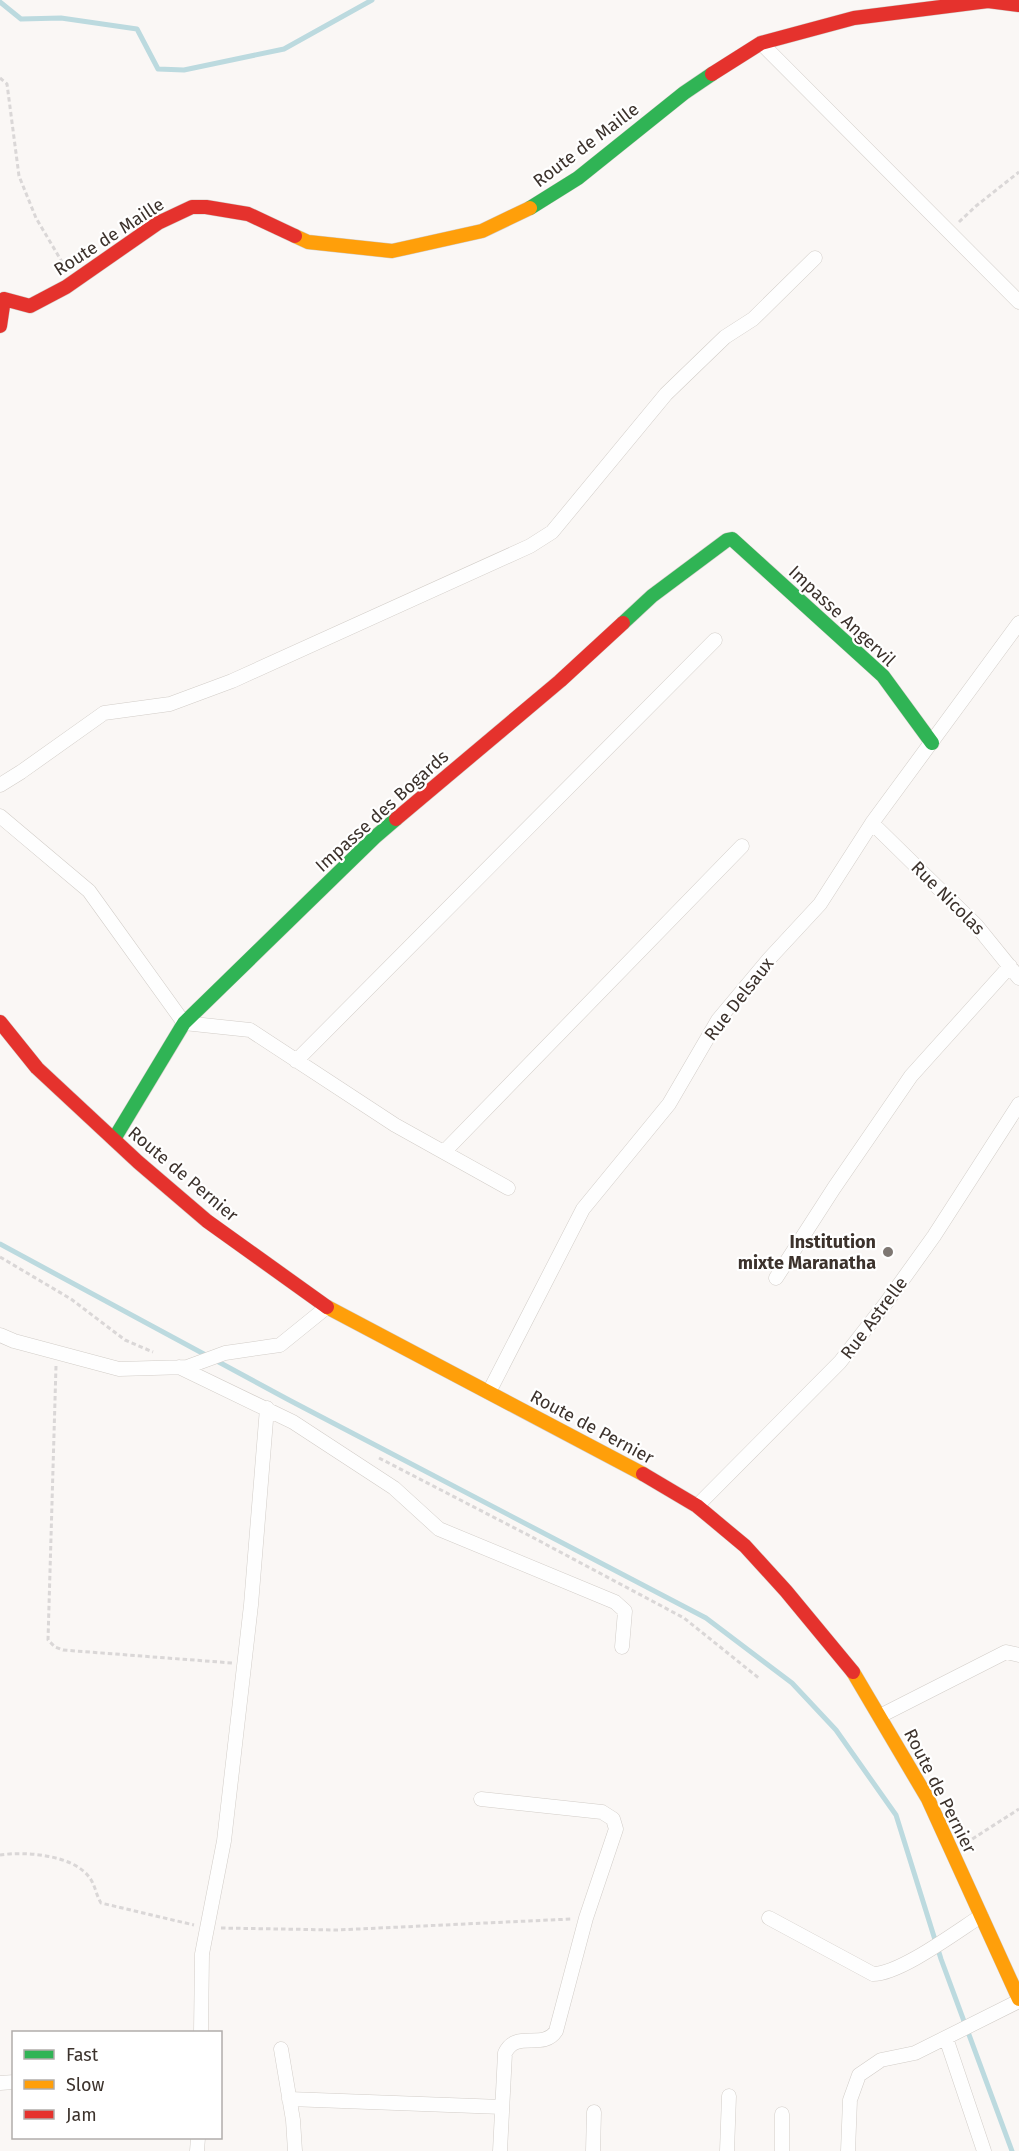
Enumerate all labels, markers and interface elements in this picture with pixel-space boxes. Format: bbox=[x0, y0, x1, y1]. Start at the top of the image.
street label: Route de Maille bbox=[529, 98, 643, 192]
street label: Route de Maille bbox=[50, 193, 168, 281]
street label: Impasse Angervil bbox=[784, 561, 900, 671]
street label: Impasse des Bogards bbox=[311, 745, 453, 877]
street label: Rue Nicolas bbox=[907, 857, 989, 939]
street label: Rue Delsaux bbox=[700, 953, 779, 1045]
street label: Route de Pernier bbox=[124, 1122, 243, 1226]
place label: Institution mixte Maranatha bbox=[738, 1231, 876, 1274]
marker: Institution mixte Maranatha bbox=[881, 1245, 895, 1259]
street label: Rue Astrelle bbox=[836, 1272, 912, 1364]
street label: Route de Pernier bbox=[526, 1385, 658, 1469]
street label: Route de Pernier bbox=[899, 1725, 981, 1857]
legend bbox=[12, 2031, 222, 2139]
text: Fast bbox=[66, 2044, 99, 2066]
text: Slow bbox=[66, 2074, 105, 2096]
text: Jam bbox=[66, 2104, 97, 2126]

